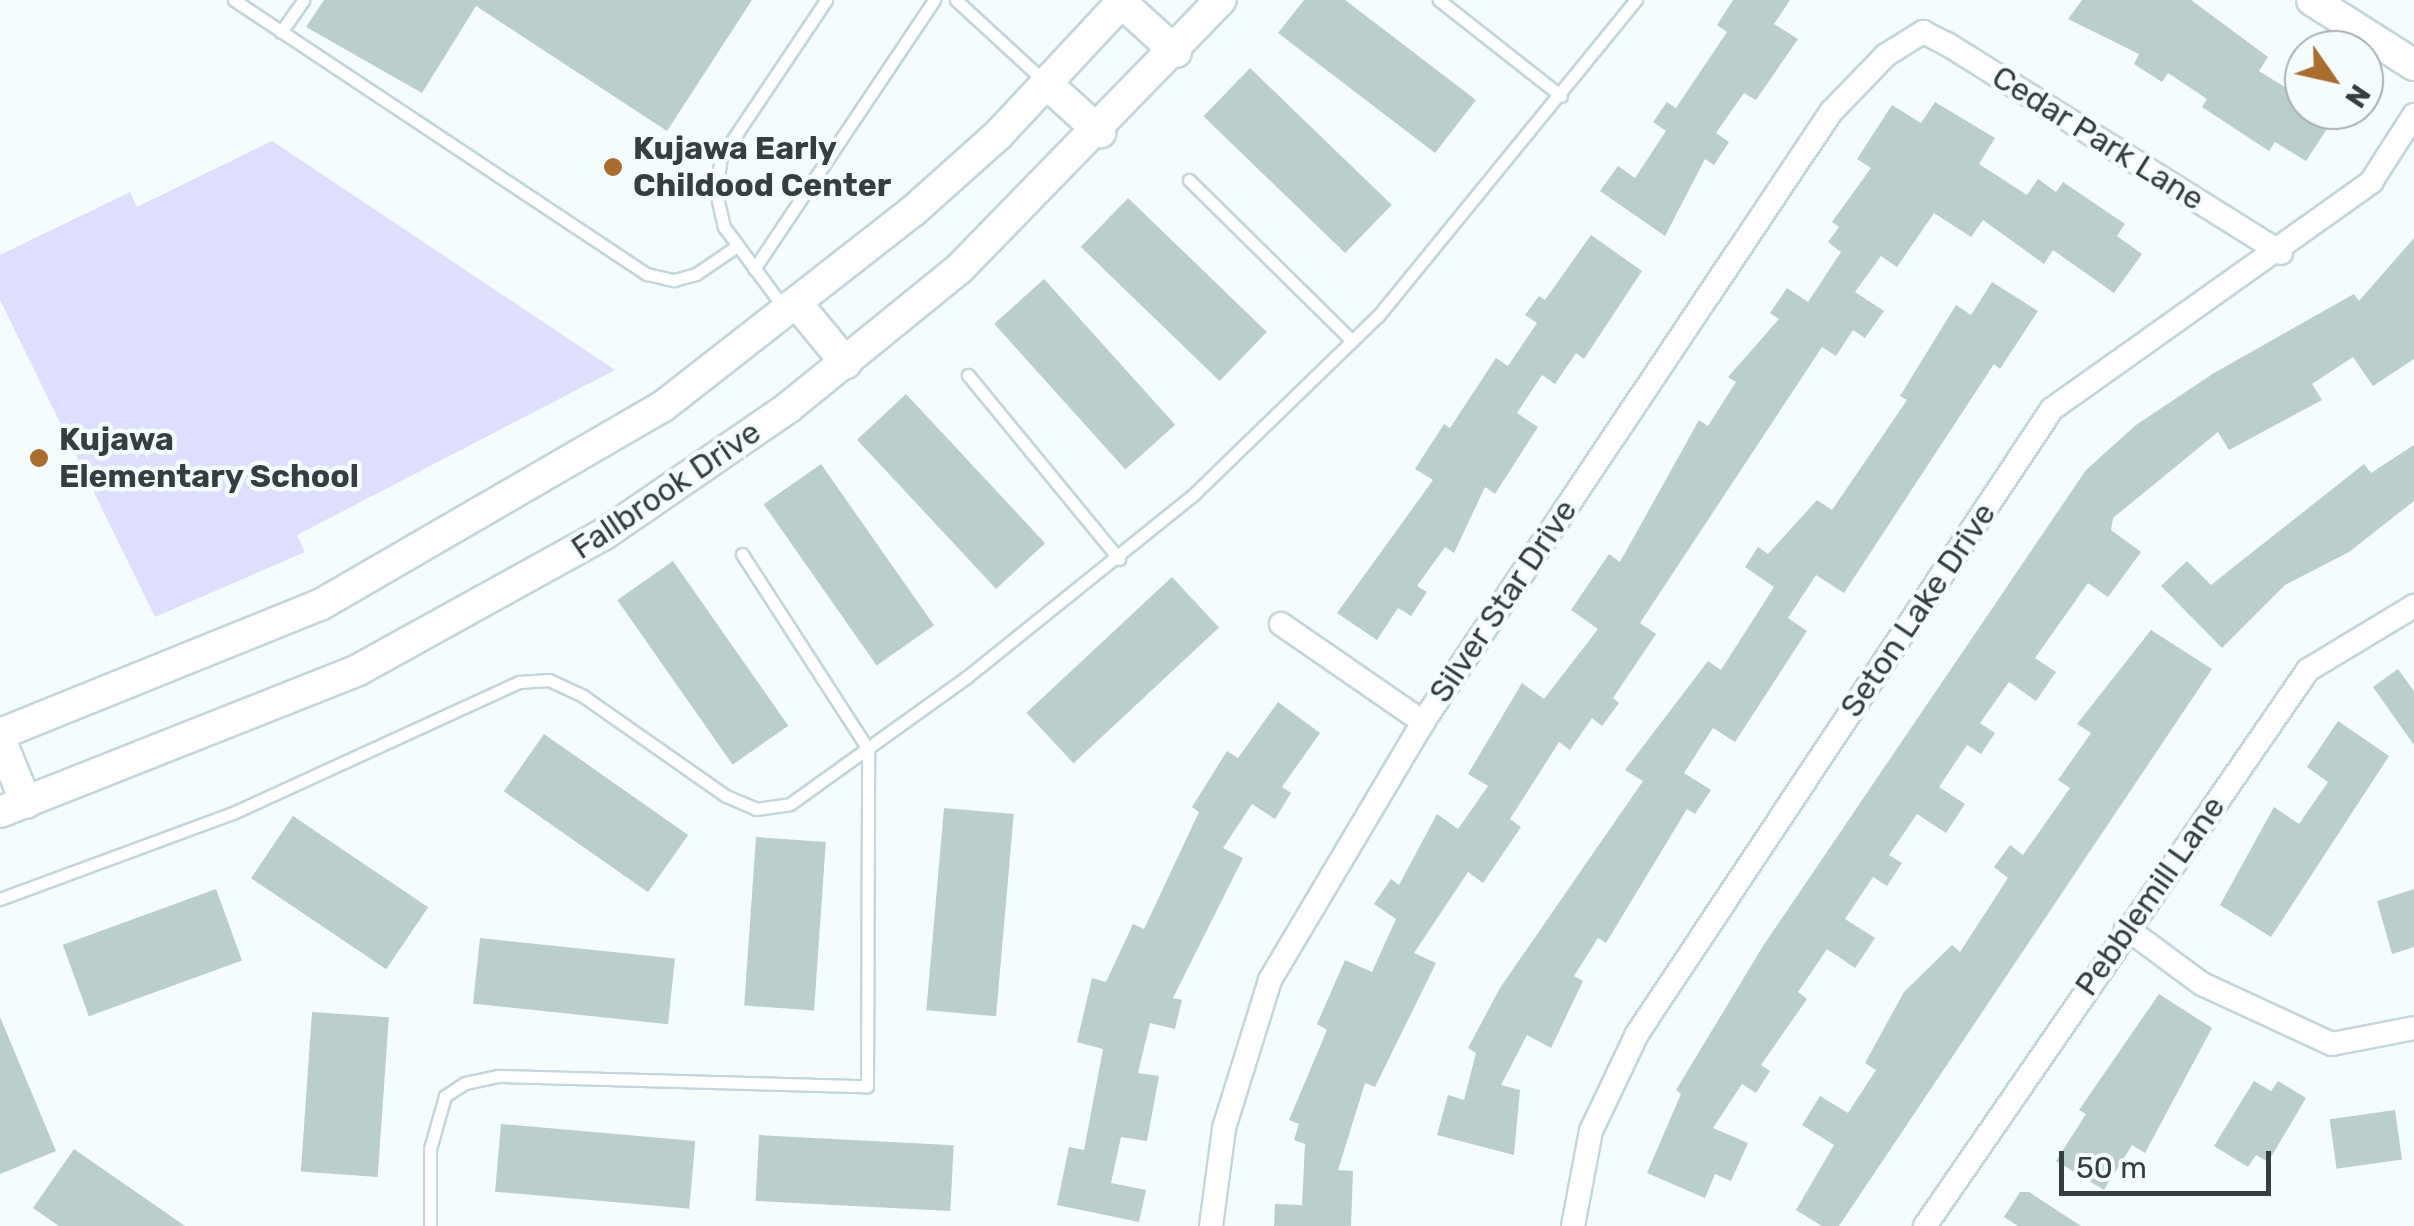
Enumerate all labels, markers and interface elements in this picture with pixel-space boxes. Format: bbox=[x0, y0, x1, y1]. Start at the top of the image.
north arrow bbox=[2284, 30, 2384, 130]
street label: Cedar Park Lane bbox=[1985, 57, 2211, 219]
text: N bbox=[2338, 78, 2377, 114]
place label: Kujawa Early Childood Center bbox=[633, 130, 891, 205]
marker: Kujawa Early Childood Center bbox=[602, 156, 624, 178]
street label: Fallbrook Drive bbox=[564, 413, 768, 567]
place label: Kujawa Elementary School bbox=[59, 421, 360, 496]
marker: Kujawa Elementary School bbox=[28, 447, 50, 469]
street label: Silver Star Drive bbox=[1421, 492, 1585, 710]
street label: Seton Lake Drive bbox=[1832, 496, 2004, 724]
street label: Pebblemill Lane bbox=[2067, 789, 2233, 1003]
scale bar bbox=[2064, 1131, 2276, 1193]
text: 50 m bbox=[2076, 1150, 2147, 1186]

